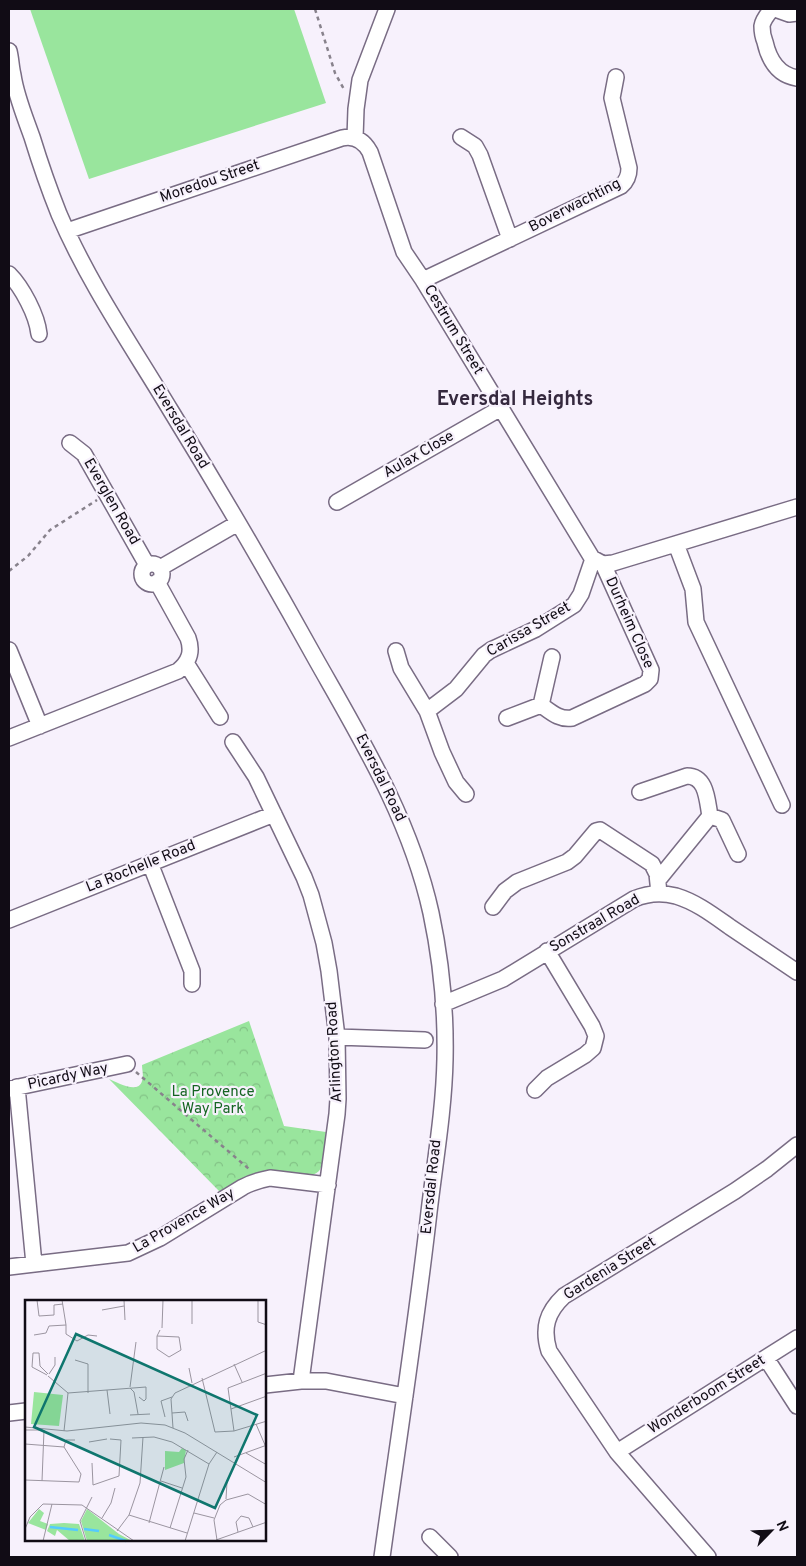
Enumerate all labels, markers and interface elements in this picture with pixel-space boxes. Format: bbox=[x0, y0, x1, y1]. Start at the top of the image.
street label: Moredou Street bbox=[158, 156, 262, 208]
street label: Boverwachting bbox=[526, 175, 624, 237]
street label: Cestrum Street bbox=[419, 282, 487, 378]
street label: Eversdal Road bbox=[147, 381, 213, 473]
district label: Eversdal Heights bbox=[437, 387, 593, 413]
street label: Aulax Close bbox=[380, 427, 458, 483]
street label: Everglen Road bbox=[79, 455, 143, 549]
street label: Durheim Close bbox=[600, 574, 658, 672]
street label: Carissa Street bbox=[484, 598, 574, 662]
street label: Eversdal Road bbox=[351, 731, 409, 825]
street label: La Rochelle Road bbox=[83, 836, 199, 898]
street label: Sonstraal Road bbox=[547, 891, 643, 957]
street label: Arlington Road bbox=[323, 1001, 347, 1103]
street label: Picardy Way bbox=[26, 1059, 110, 1095]
park label: La Provence Way Park bbox=[171, 1083, 255, 1119]
street label: Eversdal Road bbox=[418, 1139, 446, 1235]
street label: La Provence Way bbox=[130, 1184, 238, 1258]
street label: Gardenia Street bbox=[560, 1233, 660, 1305]
inset map bbox=[25, 1300, 266, 1541]
street label: Wonderboom Street bbox=[645, 1351, 769, 1439]
north arrow bbox=[746, 1506, 796, 1556]
text: N bbox=[772, 1518, 791, 1534]

